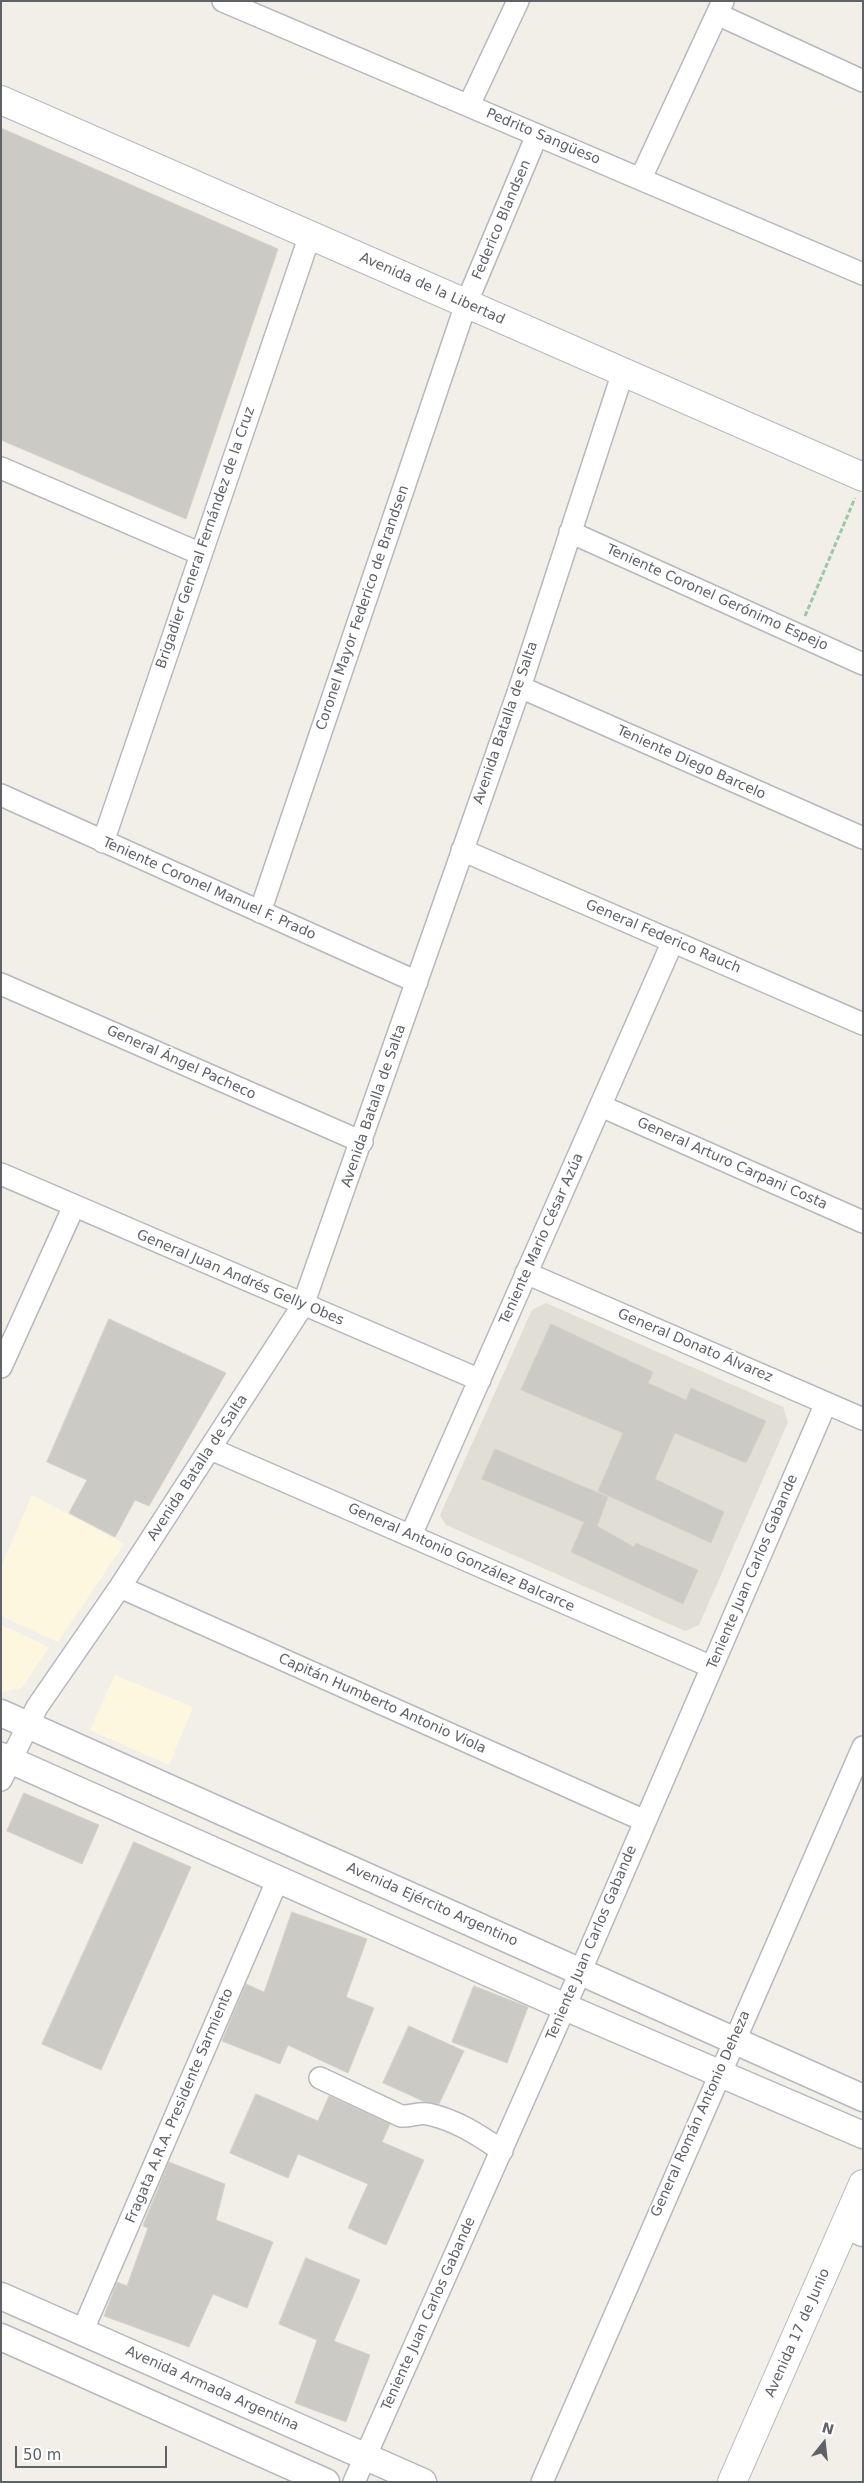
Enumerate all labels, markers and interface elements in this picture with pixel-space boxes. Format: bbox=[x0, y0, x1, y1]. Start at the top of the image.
street label: Pedrito Sangüeso bbox=[483, 105, 603, 169]
street label: Federico Blandsen bbox=[469, 158, 535, 282]
street label: Avenida de la Libertad bbox=[357, 249, 507, 329]
street label: Brigadier General Fernández de la Cruz bbox=[153, 405, 259, 671]
street label: Coronel Mayor Federico de Brandsen bbox=[313, 483, 413, 733]
street label: Teniente Coronel Gerónimo Espejo bbox=[604, 541, 830, 655]
street label: Avenida Batalla de Salta bbox=[470, 640, 542, 806]
street label: Teniente Diego Barcelo bbox=[614, 723, 768, 803]
street label: Teniente Coronel Manuel F. Prado bbox=[100, 834, 318, 944]
street label: General Federico Rauch bbox=[583, 897, 743, 977]
street label: General Ángel Pacheco bbox=[104, 1022, 258, 1104]
street label: Avenida Batalla de Salta bbox=[338, 1023, 410, 1189]
street label: General Arturo Carpani Costa bbox=[634, 1114, 830, 1214]
street label: Teniente Mario César Azúa bbox=[497, 1151, 587, 1327]
street label: General Juan Andrés Gelly Obes bbox=[134, 1227, 346, 1329]
street label: General Donato Álvarez bbox=[615, 1306, 775, 1386]
street label: Avenida Batalla de Salta bbox=[144, 1392, 252, 1544]
street label: Teniente Juan Carlos Gabande bbox=[704, 1472, 802, 1672]
street label: General Antonio González Balcarce bbox=[345, 1500, 577, 1616]
street label: Capitán Humberto Antonio Viola bbox=[275, 1650, 489, 1758]
street label: Teniente Juan Carlos Gabande bbox=[543, 1843, 641, 2043]
street label: Avenida Ejército Argentino bbox=[344, 1860, 520, 1950]
street label: Fragata A.R.A. Presidente Sarmiento bbox=[123, 1986, 237, 2226]
street label: General Román Antonio Deheza bbox=[648, 2008, 754, 2220]
street label: Teniente Juan Carlos Gabande bbox=[379, 2215, 479, 2413]
street label: Avenida 17 de Junio bbox=[762, 2266, 834, 2400]
street label: Avenida Armada Argentina bbox=[123, 2343, 301, 2435]
north arrow bbox=[799, 2418, 849, 2468]
text: N bbox=[820, 2419, 836, 2438]
scale bar bbox=[18, 2436, 170, 2468]
text: 50 m bbox=[23, 2446, 61, 2464]

